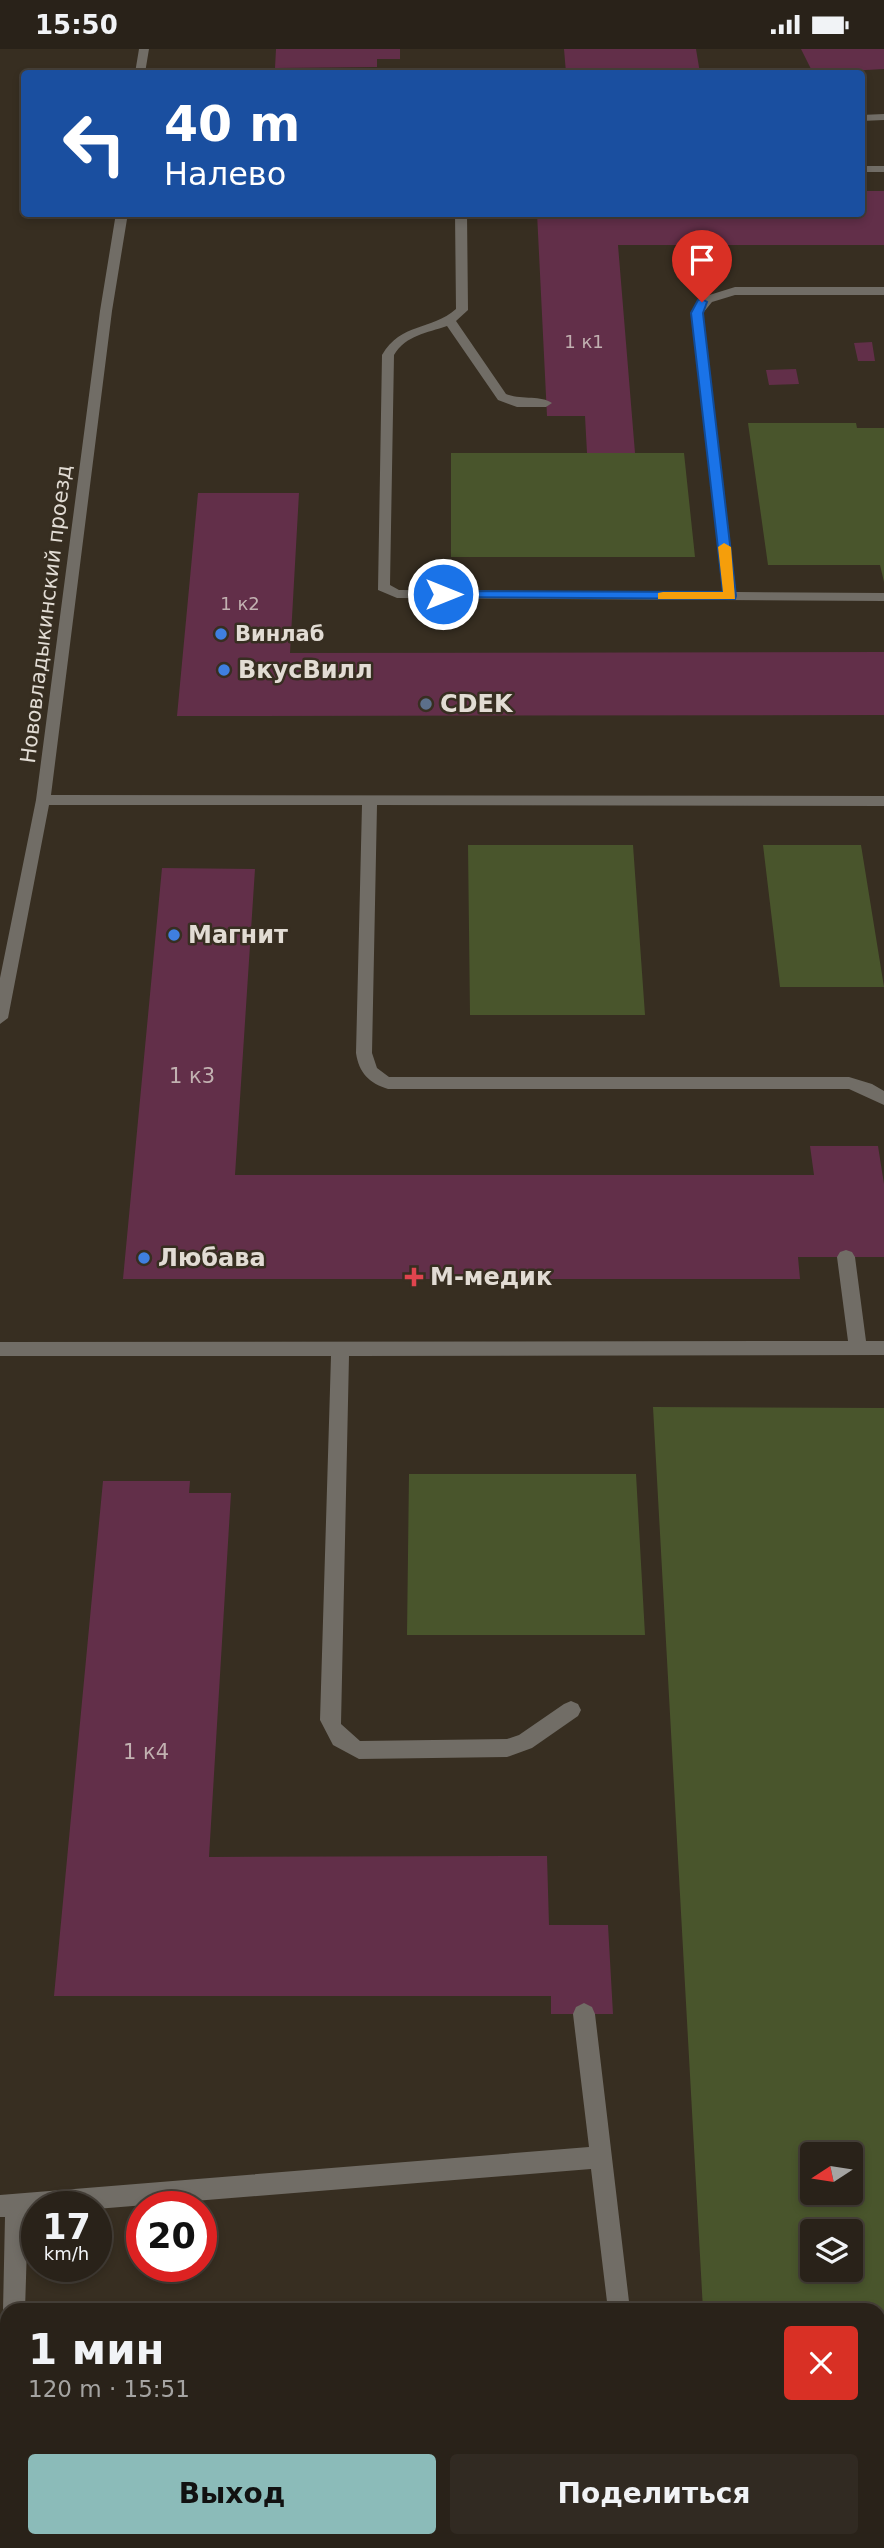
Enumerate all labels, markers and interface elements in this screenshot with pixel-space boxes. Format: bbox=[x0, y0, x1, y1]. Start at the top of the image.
text: 15:50 bbox=[35, 10, 118, 40]
text: 40 m bbox=[164, 96, 300, 153]
icon: left bbox=[49, 98, 140, 189]
text: Налево bbox=[164, 155, 286, 193]
pin bbox=[672, 230, 732, 302]
icon: arrive bbox=[683, 241, 721, 279]
house number: 1 к1 bbox=[564, 331, 604, 352]
street label: Нововладыкинский проезд bbox=[16, 463, 76, 765]
position arrow bbox=[406, 557, 480, 631]
house number: 1 к2 bbox=[220, 593, 260, 614]
place label: Винлаб bbox=[235, 622, 324, 646]
marker: Винлаб bbox=[213, 626, 229, 642]
place label: ВкусВилл bbox=[238, 656, 373, 684]
marker: ВкусВилл bbox=[216, 662, 232, 678]
place label: CDEK bbox=[440, 690, 514, 718]
marker: CDEK bbox=[418, 696, 434, 712]
place label: Магнит bbox=[188, 921, 288, 949]
marker: Магнит bbox=[166, 927, 182, 943]
house number: 1 к3 bbox=[169, 1064, 215, 1088]
place label: Любава bbox=[158, 1244, 266, 1272]
marker: Любава bbox=[136, 1250, 152, 1266]
place label: М-медик bbox=[430, 1263, 552, 1291]
marker: М-медик bbox=[404, 1267, 424, 1287]
house number: 1 к4 bbox=[123, 1740, 169, 1764]
north arrow bbox=[800, 2142, 863, 2205]
map controls bbox=[800, 2142, 863, 2282]
speed limit sign: 20 bbox=[126, 2191, 217, 2282]
text: 17 bbox=[42, 2207, 91, 2247]
button: layers bbox=[800, 2219, 863, 2282]
text: km/h bbox=[44, 2243, 89, 2264]
text: 1 мин bbox=[28, 2325, 165, 2374]
button: close bbox=[784, 2326, 858, 2400]
text: 120 m · 15:51 bbox=[28, 2376, 190, 2402]
button: Выход bbox=[28, 2454, 436, 2534]
button: Поделиться bbox=[450, 2454, 858, 2534]

